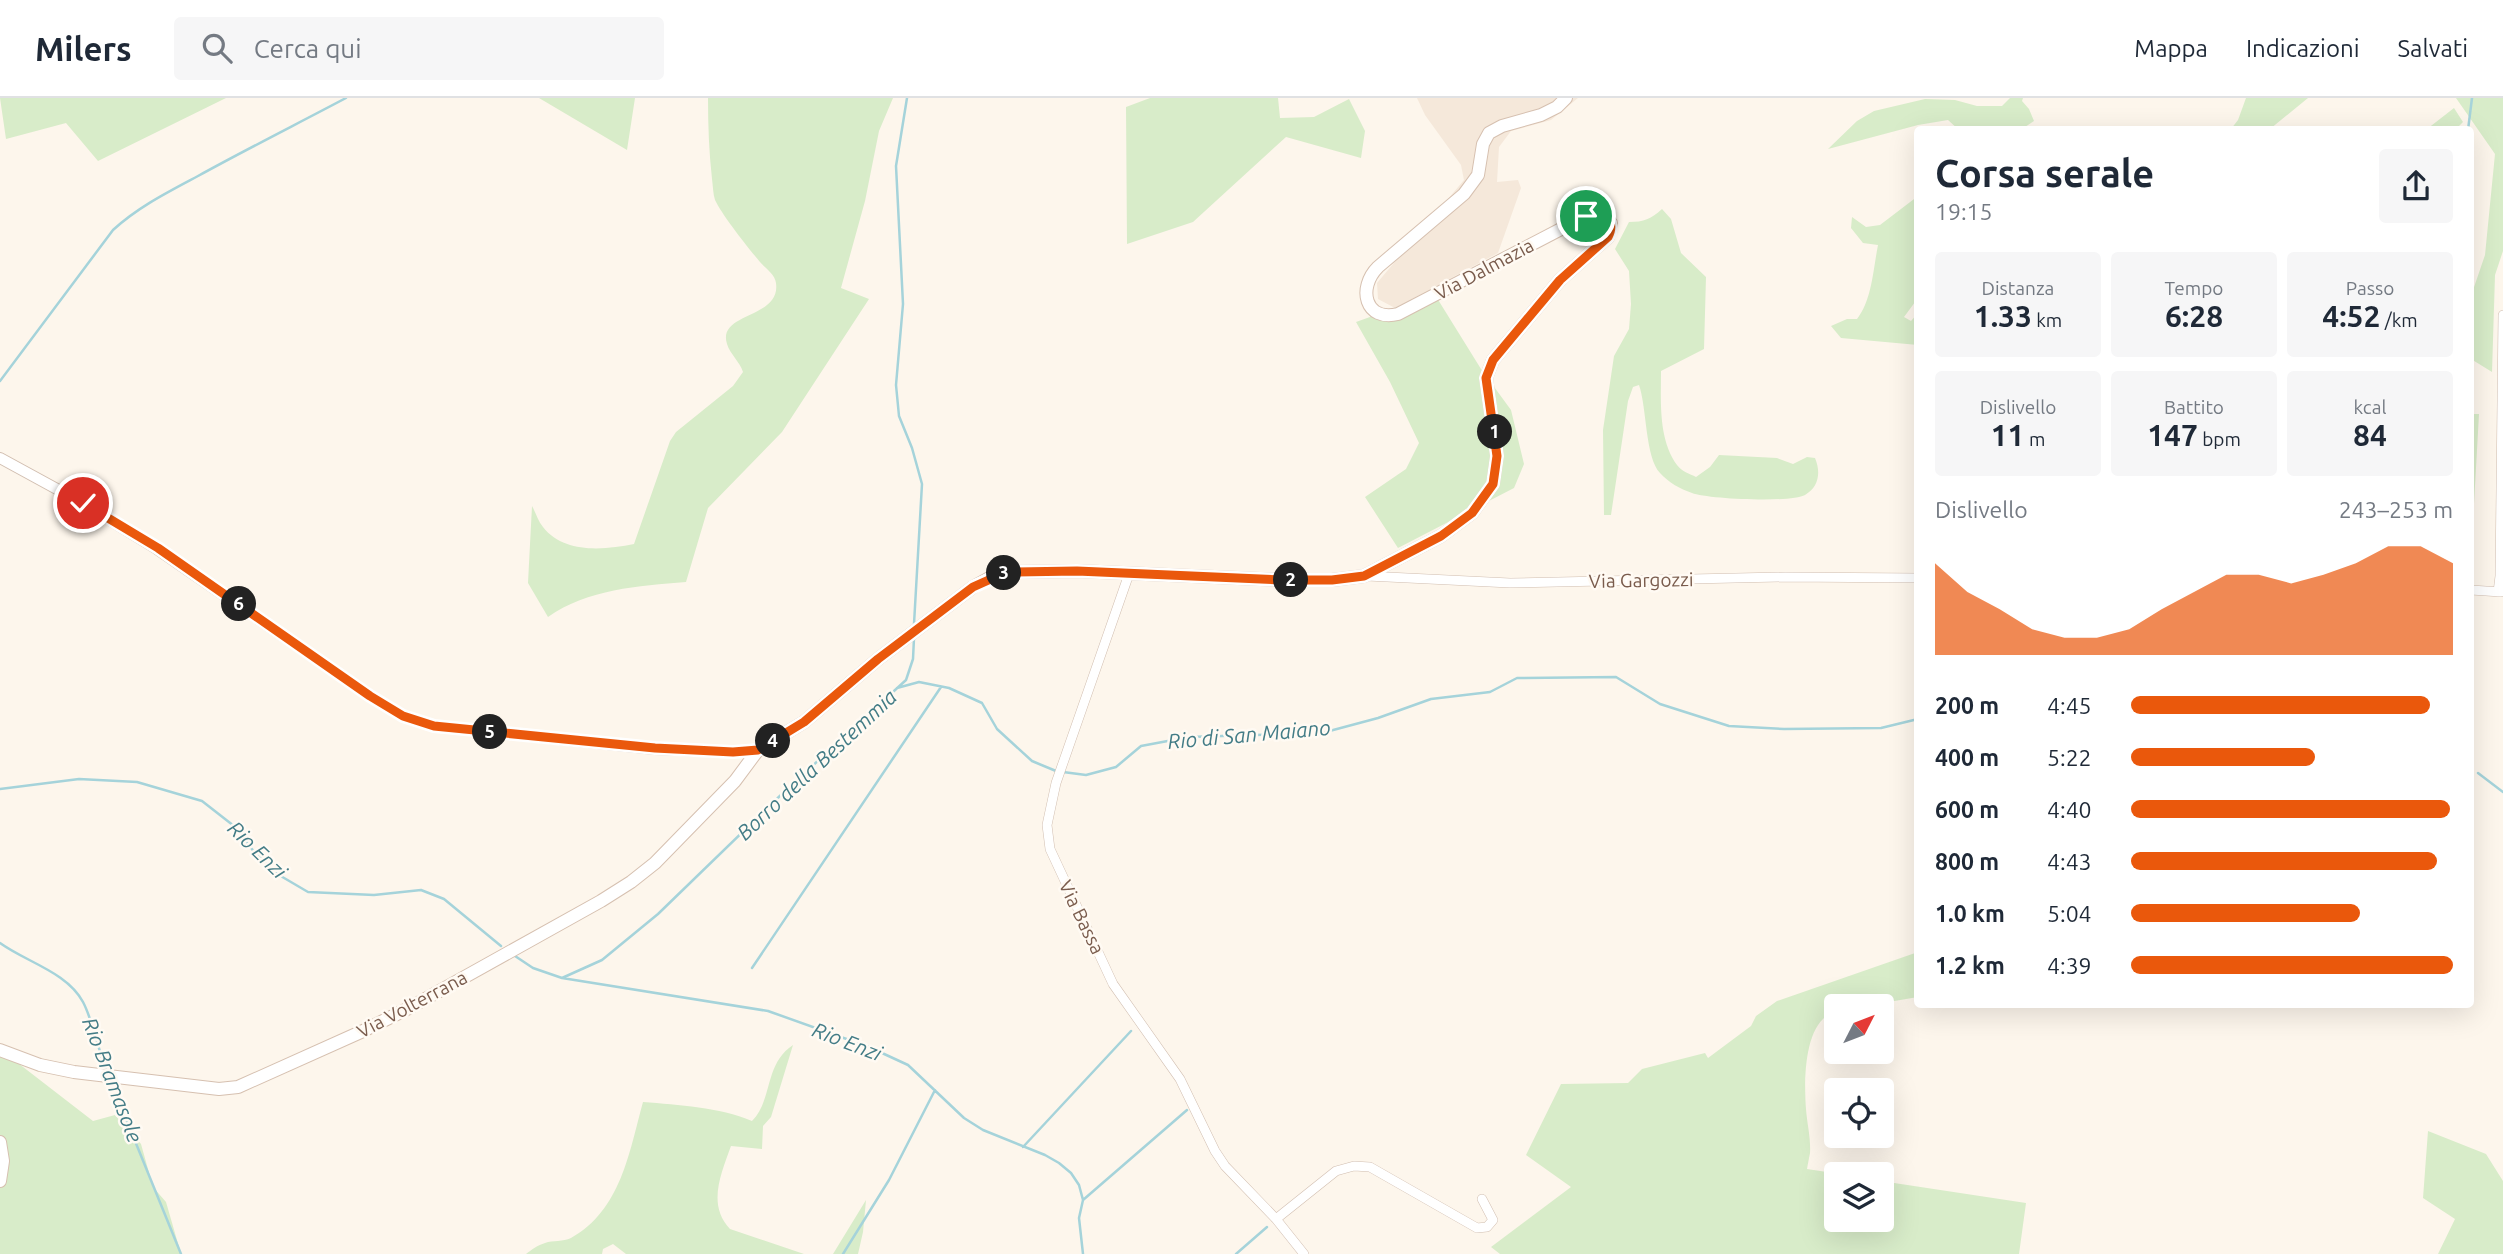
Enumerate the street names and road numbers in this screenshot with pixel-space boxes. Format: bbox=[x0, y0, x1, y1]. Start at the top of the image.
street label: Via Dalmazia bbox=[1431, 234, 1537, 304]
street label: Via Gargozzi bbox=[1588, 568, 1694, 592]
street label: Via Bassa bbox=[1055, 876, 1109, 958]
street label: Via Volterrana bbox=[353, 966, 471, 1042]

